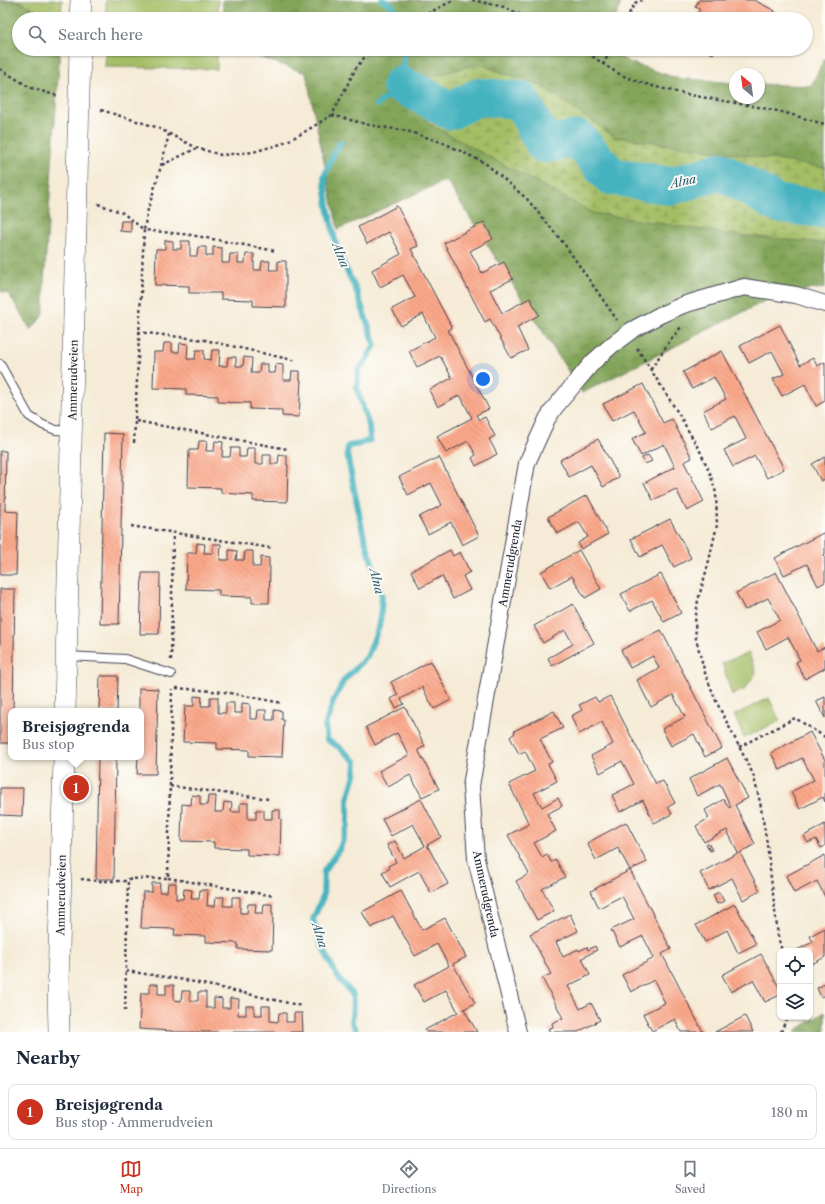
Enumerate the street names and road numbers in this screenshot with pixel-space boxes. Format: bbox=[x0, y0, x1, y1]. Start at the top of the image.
street label: Ammerudveien bbox=[65, 339, 81, 422]
street label: Ammerudgrenda bbox=[495, 518, 525, 609]
street label: Ammerudgrenda bbox=[470, 848, 502, 939]
street label: Ammerudveien bbox=[53, 854, 69, 937]

